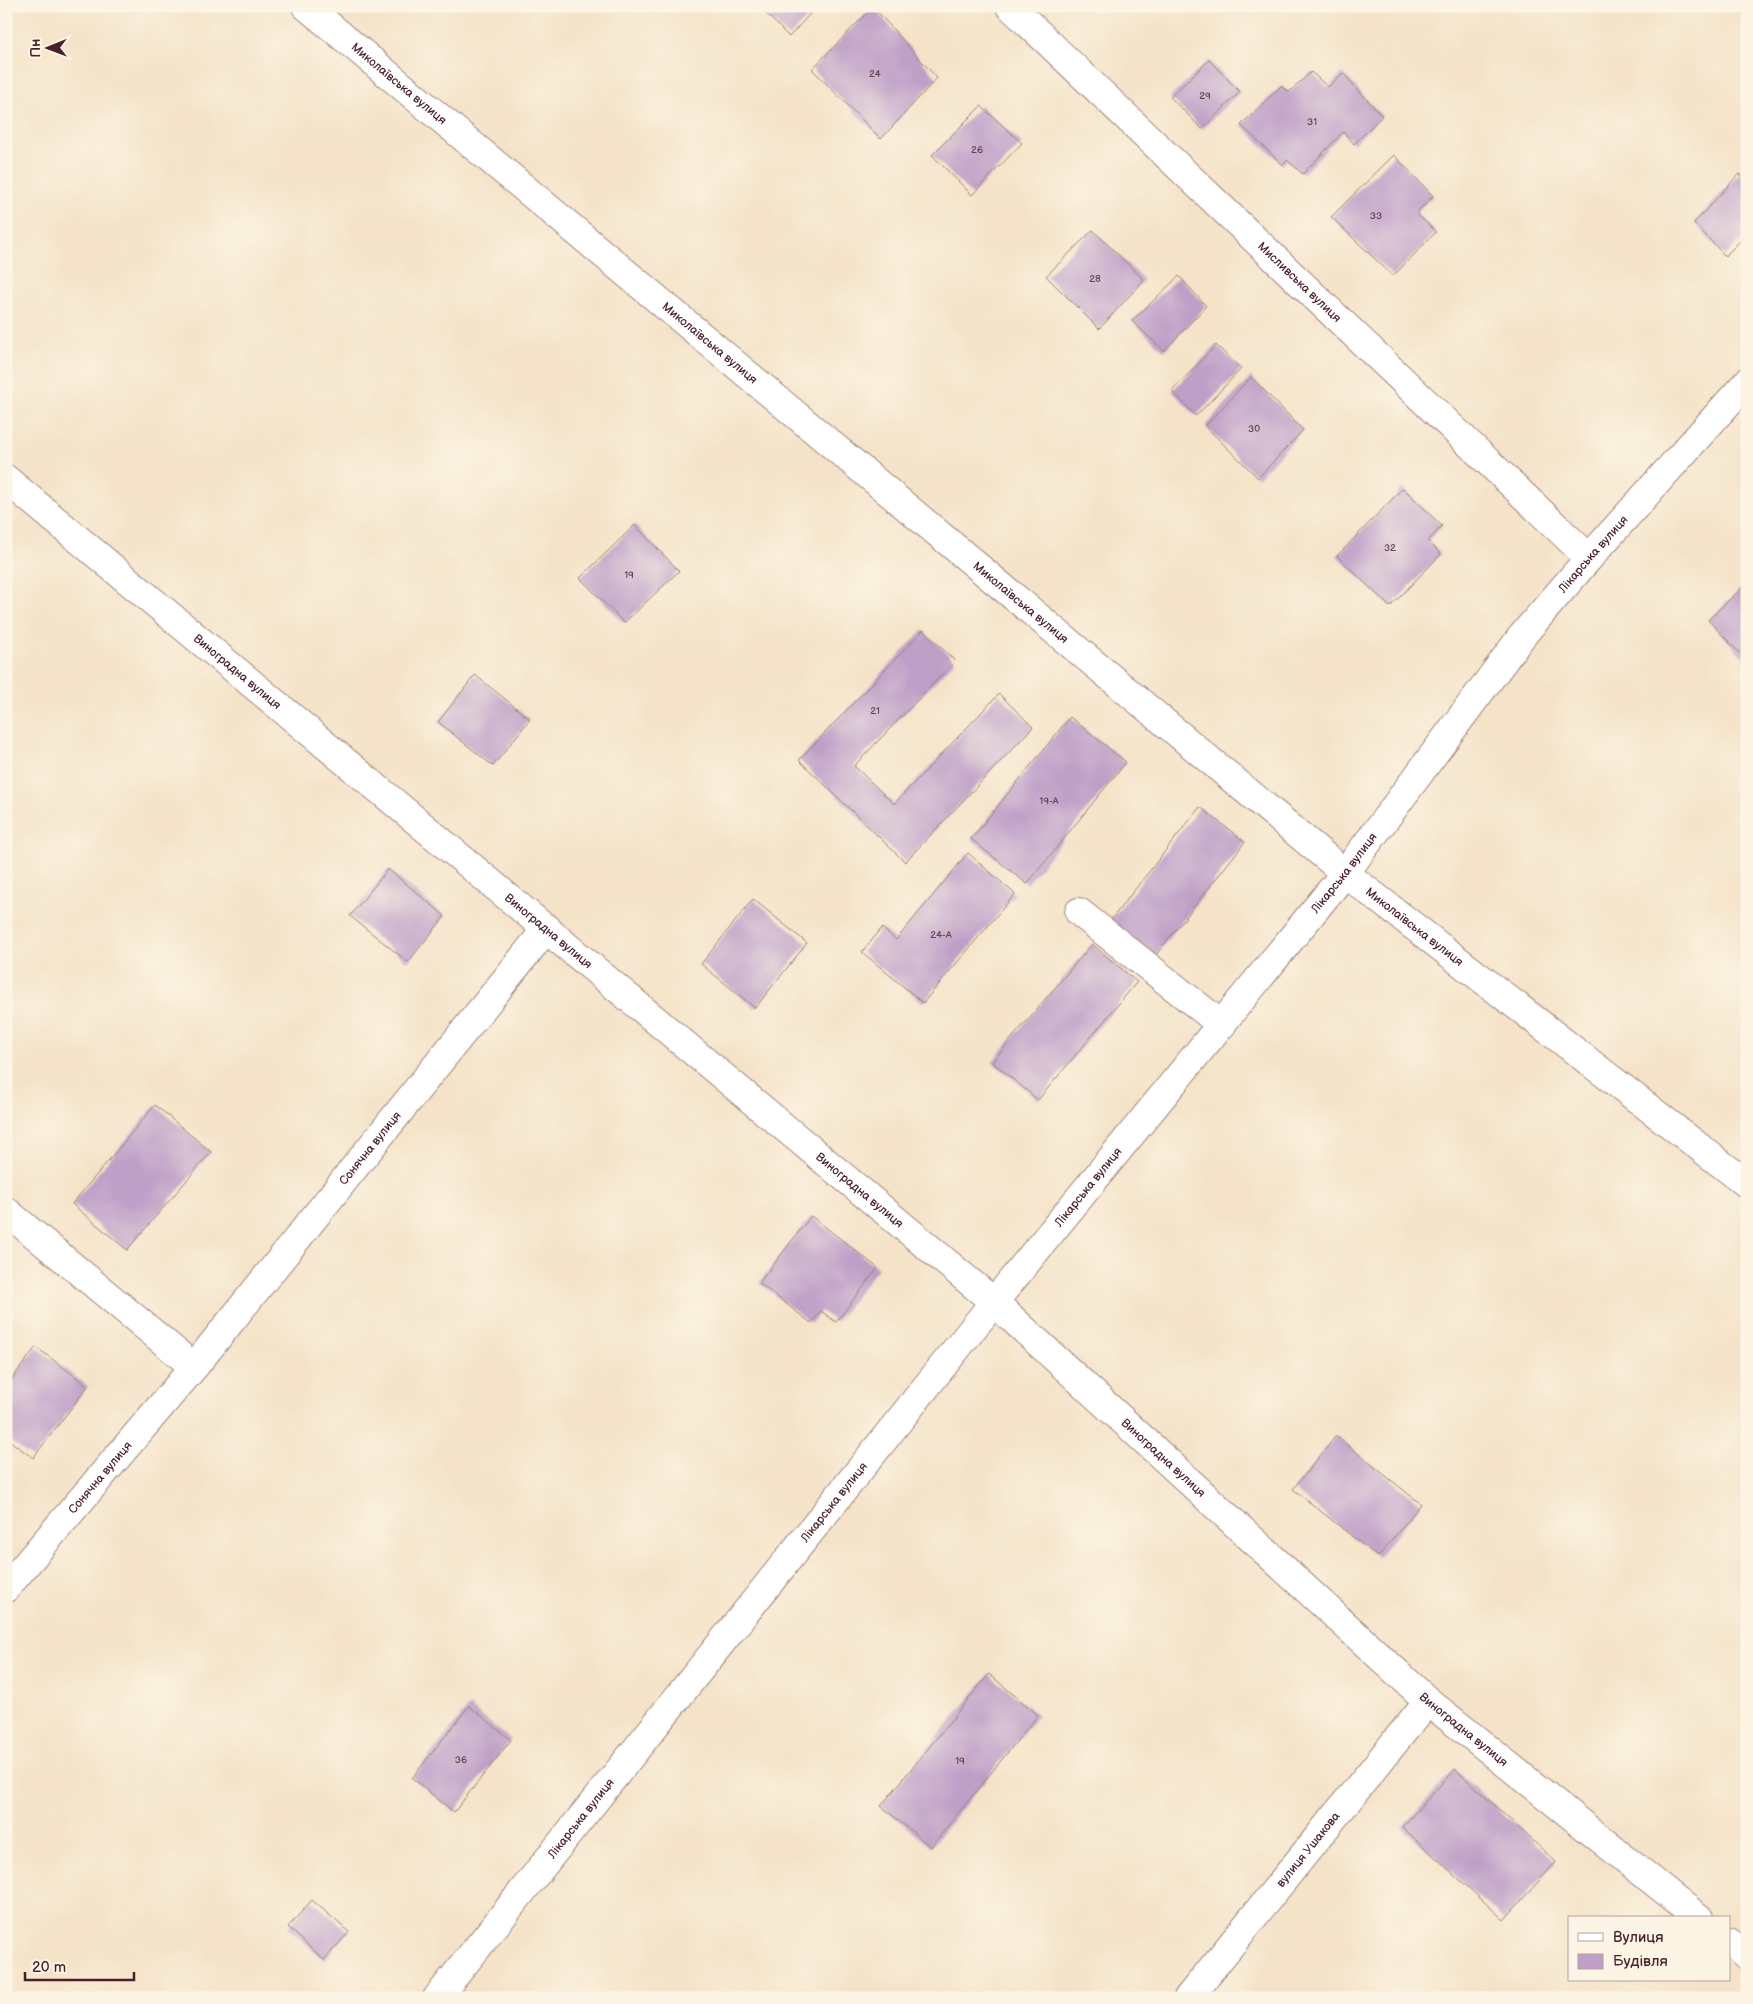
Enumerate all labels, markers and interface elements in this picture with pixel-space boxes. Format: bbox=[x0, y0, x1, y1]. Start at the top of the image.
north arrow bbox=[22, 22, 72, 72]
text: Пн bbox=[27, 39, 44, 58]
street label: Миколаївська вулиця bbox=[348, 40, 450, 128]
house number: 24 bbox=[869, 68, 881, 80]
house number: 29 bbox=[1199, 90, 1211, 102]
house number: 31 bbox=[1307, 116, 1317, 128]
house number: 26 bbox=[971, 144, 983, 156]
house number: 33 bbox=[1370, 210, 1382, 222]
street label: Мисливська вулиця bbox=[1254, 239, 1344, 326]
house number: 28 bbox=[1089, 273, 1101, 285]
street label: Миколаївська вулиця bbox=[659, 299, 761, 388]
house number: 30 bbox=[1248, 423, 1260, 435]
street label: Лікарська вулиця bbox=[1555, 512, 1632, 597]
house number: 32 bbox=[1384, 542, 1396, 554]
street label: Миколаївська вулиця bbox=[970, 559, 1071, 647]
house number: 19 bbox=[624, 569, 634, 581]
street label: Виноградна вулиця bbox=[190, 631, 284, 713]
house number: 21 bbox=[870, 705, 880, 717]
house number: 19-А bbox=[1039, 795, 1060, 807]
street label: Лікарська вулиця bbox=[1307, 830, 1381, 917]
street label: Миколаївська вулиця bbox=[1362, 885, 1466, 970]
street label: Виноградна вулиця bbox=[501, 890, 595, 972]
house number: 24-А bbox=[930, 929, 953, 941]
street label: Сонячна вулиця bbox=[336, 1108, 405, 1188]
street label: Лікарська вулиця bbox=[1051, 1144, 1126, 1231]
street label: Виноградна вулиця bbox=[812, 1150, 906, 1231]
street label: Виноградна вулиця bbox=[1118, 1416, 1209, 1501]
street label: Сонячна вулиця bbox=[65, 1438, 136, 1517]
street label: Лікарська вулиця bbox=[797, 1459, 871, 1546]
street label: Виноградна вулиця bbox=[1416, 1690, 1511, 1770]
house number: 36 bbox=[455, 1754, 467, 1766]
house number: 19 bbox=[955, 1755, 965, 1767]
street label: Лікарська вулиця bbox=[544, 1775, 618, 1863]
street label: вулиця Ушакова bbox=[1274, 1809, 1343, 1890]
legend bbox=[1568, 1916, 1730, 1982]
text: Вулиця bbox=[1613, 1928, 1664, 1947]
scale bar bbox=[25, 1949, 134, 1981]
text: Будівля bbox=[1613, 1952, 1668, 1971]
text: 20 m bbox=[32, 1958, 66, 1977]

